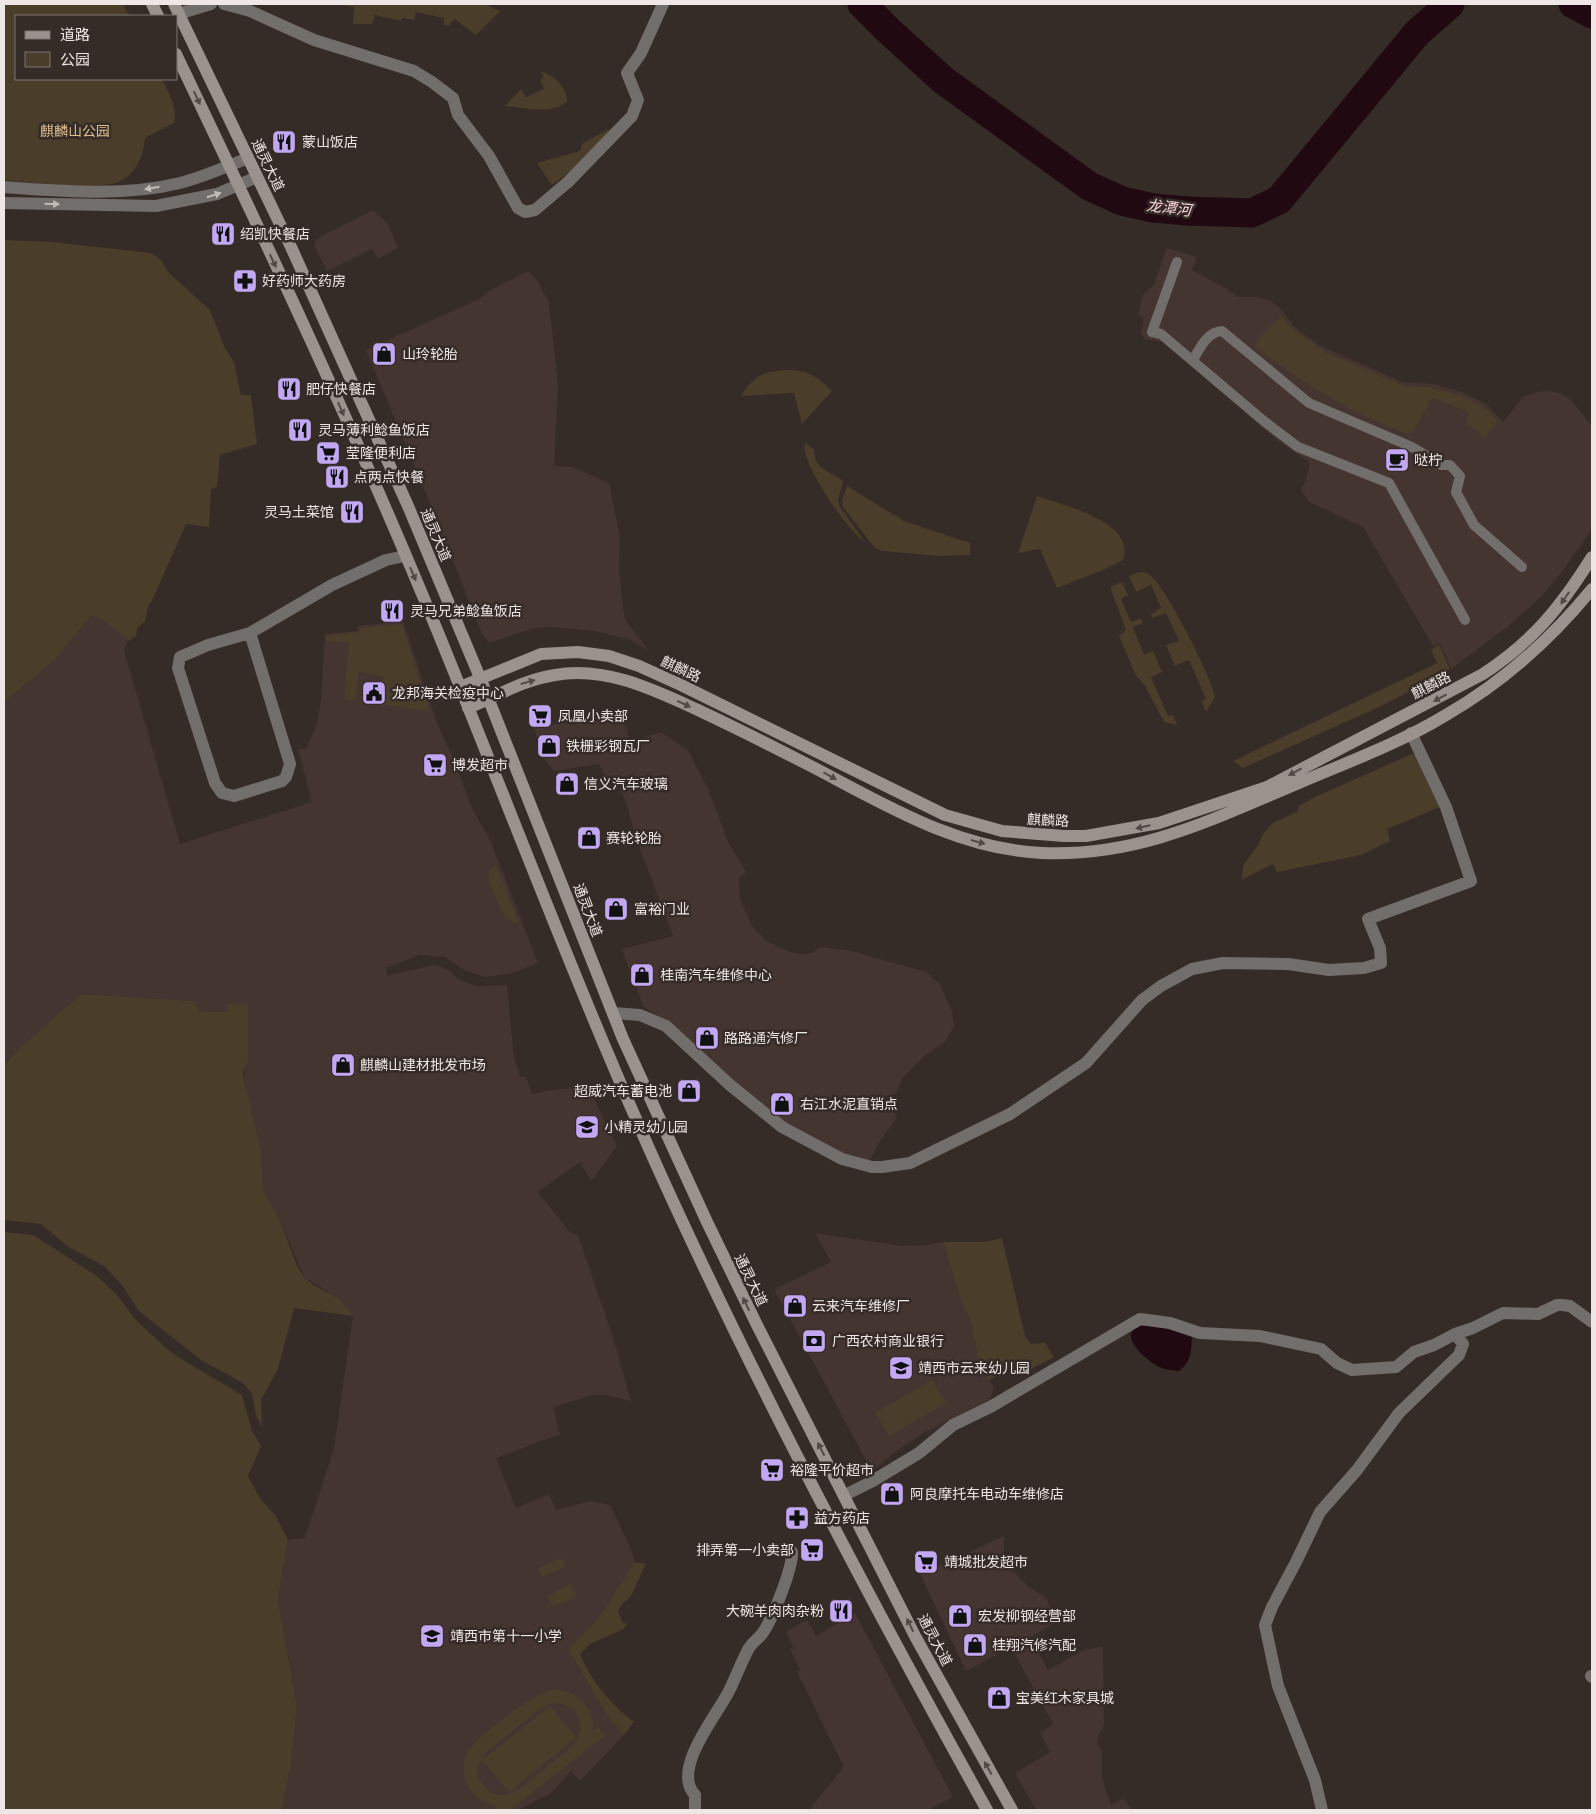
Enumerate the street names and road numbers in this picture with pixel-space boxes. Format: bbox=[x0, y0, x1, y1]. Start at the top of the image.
street label: 通灵大道 bbox=[248, 136, 288, 194]
street label: 通灵大道 bbox=[417, 506, 455, 564]
street label: 麒麟路 bbox=[658, 652, 704, 686]
street label: 麒麟路 bbox=[1408, 667, 1454, 703]
street label: 麒麟路 bbox=[1027, 810, 1069, 830]
street label: 通灵大道 bbox=[570, 881, 606, 939]
street label: 通灵大道 bbox=[731, 1251, 771, 1309]
street label: 通灵大道 bbox=[914, 1611, 956, 1669]

